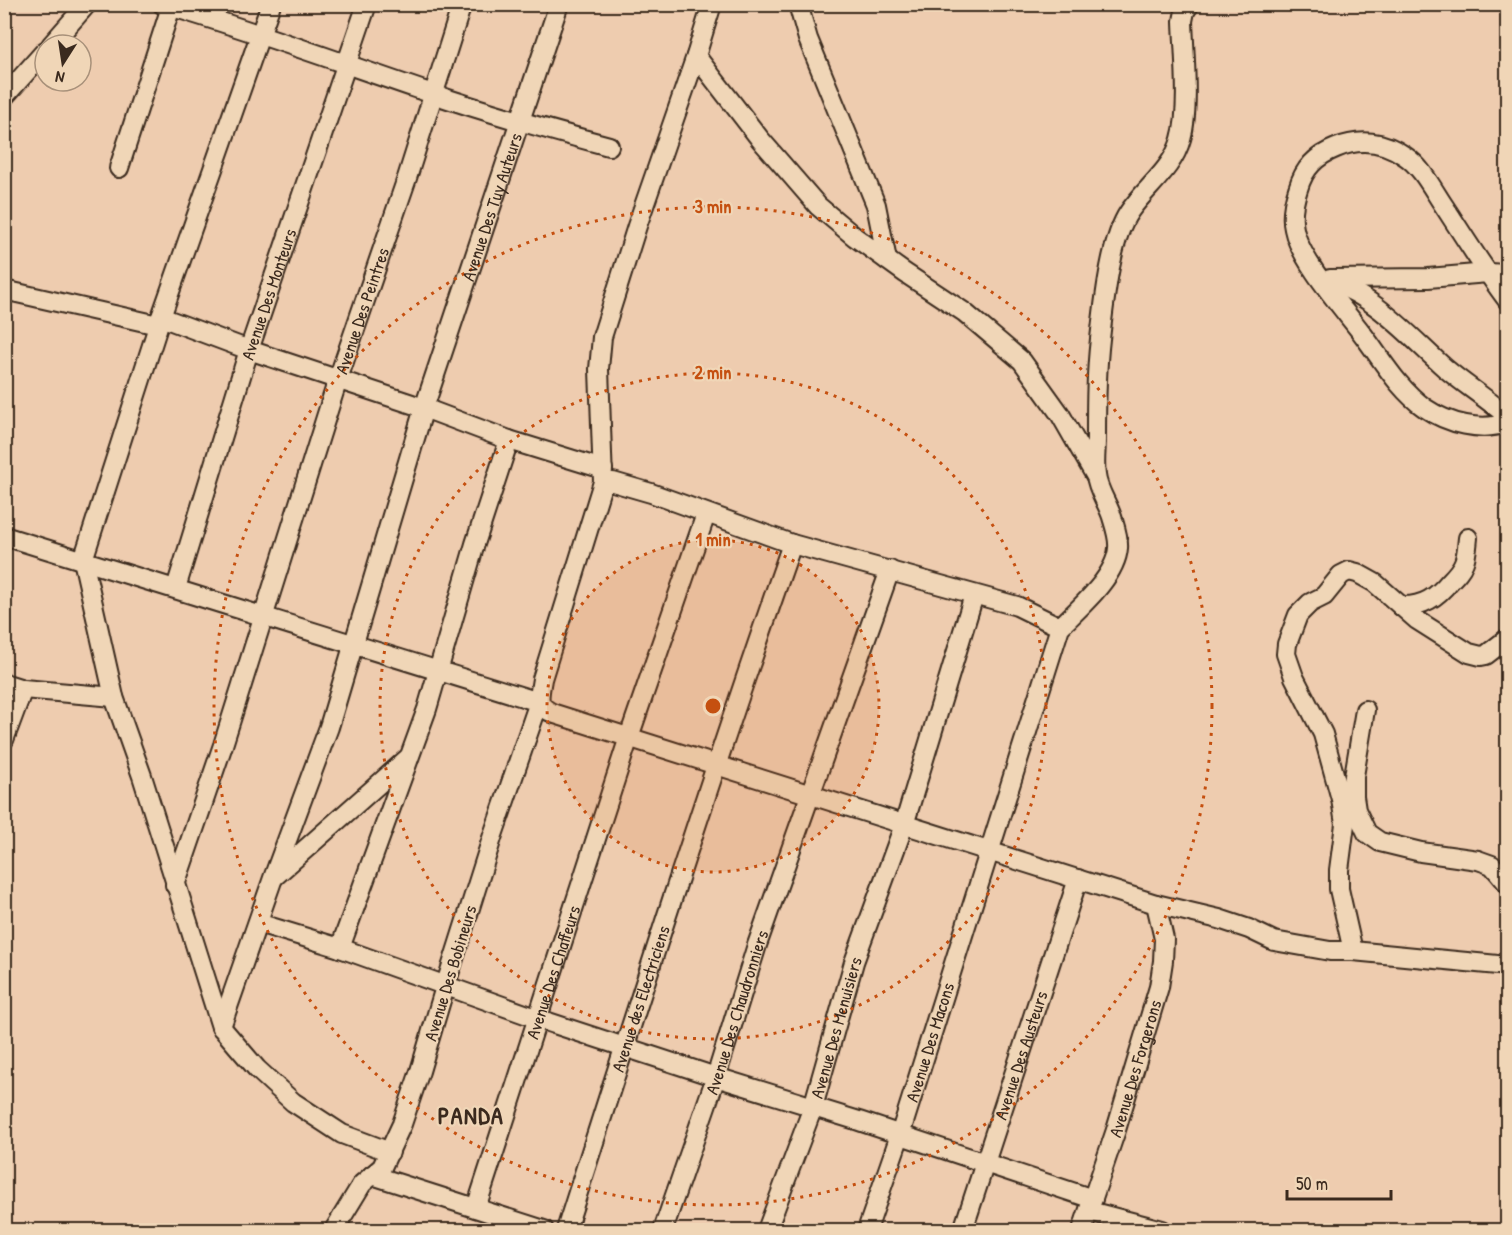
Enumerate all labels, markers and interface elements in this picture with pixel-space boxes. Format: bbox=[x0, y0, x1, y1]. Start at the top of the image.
north arrow bbox=[33, 33, 93, 93]
text: N bbox=[53, 66, 66, 89]
street label: Avenue Des Tuy Auteurs bbox=[455, 129, 528, 284]
text: 3 min bbox=[695, 194, 731, 219]
street label: Avenue Des Monteurs bbox=[234, 225, 302, 363]
street label: Avenue Des Peintres bbox=[328, 244, 395, 377]
text: 2 min bbox=[695, 360, 731, 385]
text: 1 min bbox=[695, 527, 731, 552]
centre of rings bbox=[703, 696, 723, 716]
street label: Avenue Des Bobineurs bbox=[417, 902, 483, 1044]
street label: Avenue Des Chaffeurs bbox=[519, 902, 586, 1042]
street label: Avenue des Electriciens bbox=[605, 922, 675, 1075]
street label: Avenue Des Chaudronniers bbox=[698, 926, 774, 1098]
street label: Avenue Des Menuisiers bbox=[804, 953, 867, 1101]
street label: Avenue Des Macons bbox=[899, 979, 960, 1105]
street label: Avenue Des Austeurs bbox=[988, 988, 1053, 1123]
street label: Avenue Des Forgerons bbox=[1102, 997, 1167, 1140]
district label: PANDA bbox=[438, 1099, 504, 1131]
scale bar bbox=[1287, 1163, 1390, 1201]
text: 50 m bbox=[1296, 1171, 1328, 1196]

